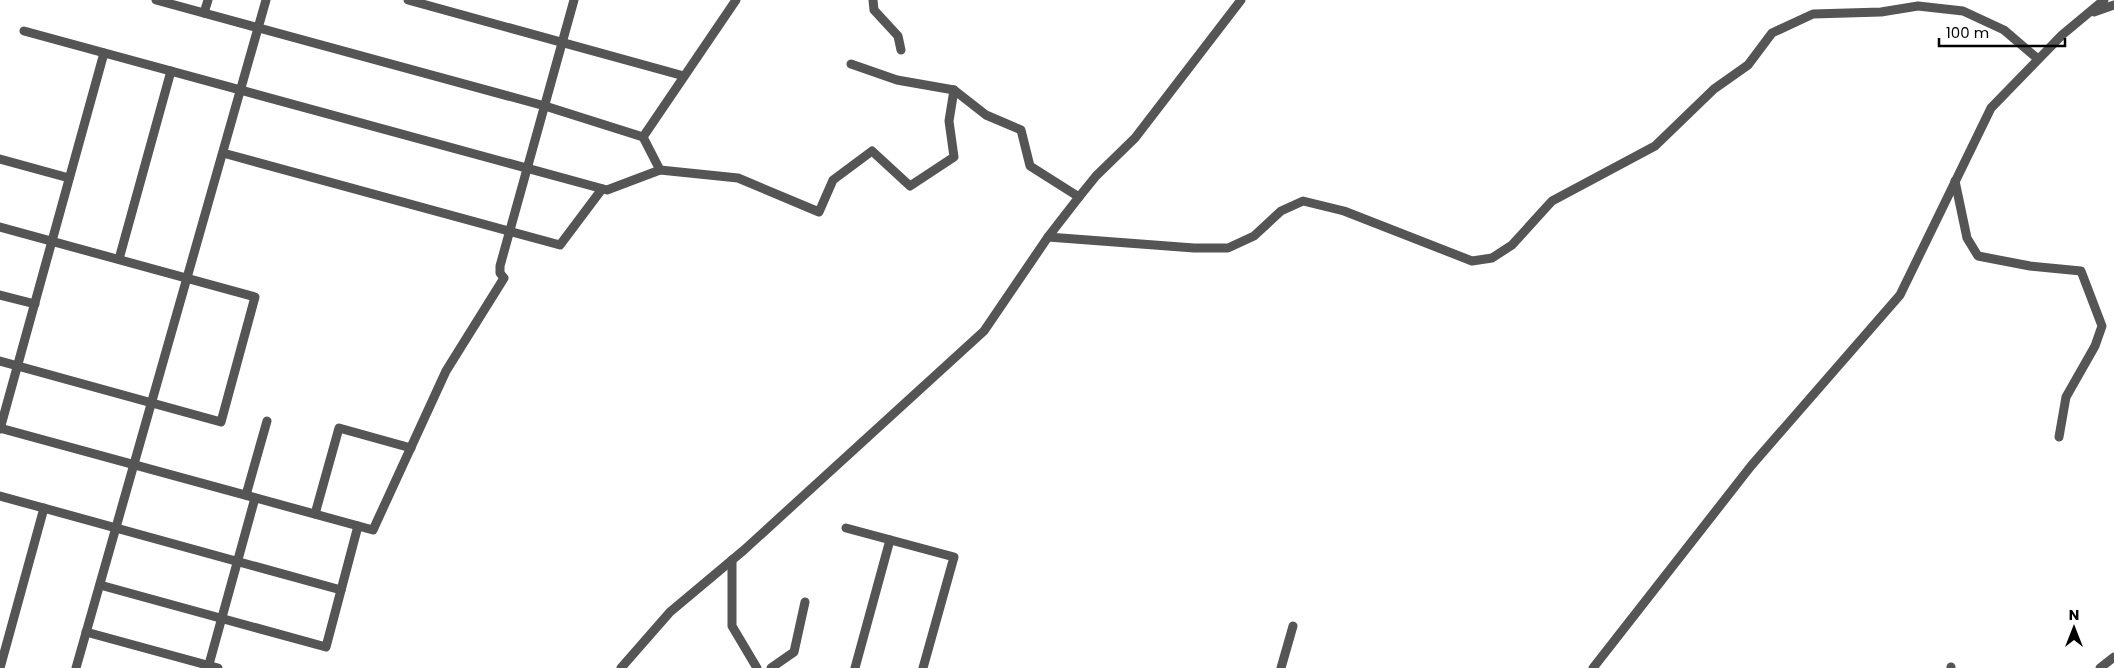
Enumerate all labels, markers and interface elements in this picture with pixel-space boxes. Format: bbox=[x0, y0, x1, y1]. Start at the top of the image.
scale bar bbox=[1939, 15, 2065, 47]
text: 100 m bbox=[1946, 22, 1989, 43]
north arrow bbox=[2049, 603, 2099, 653]
text: N bbox=[2069, 605, 2079, 625]

